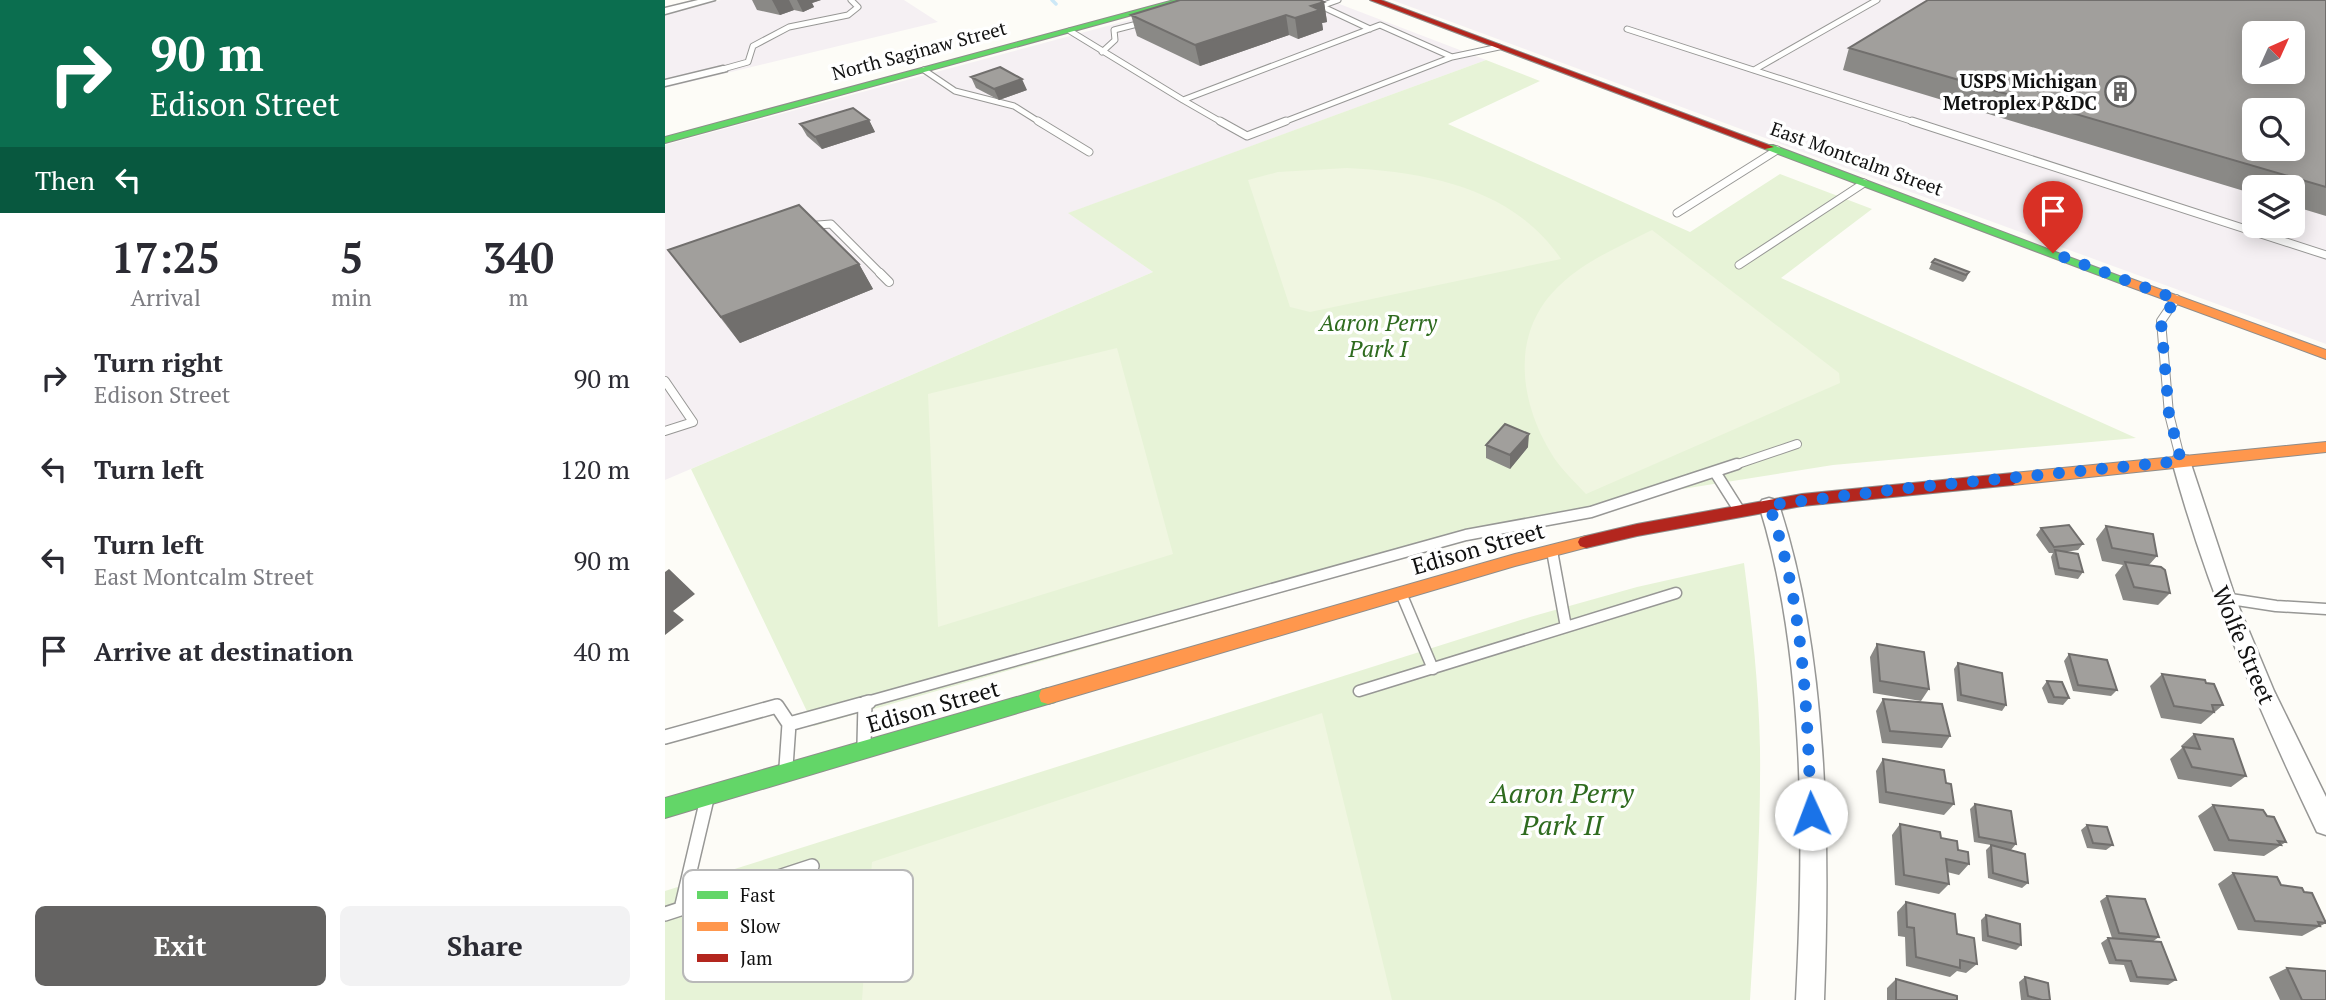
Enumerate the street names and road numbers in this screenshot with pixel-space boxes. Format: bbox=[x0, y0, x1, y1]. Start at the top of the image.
street label: North Saginaw Street bbox=[829, 15, 1009, 85]
street label: East Montcalm Street bbox=[1767, 115, 1947, 201]
street label: Edison Street bbox=[1408, 514, 1548, 582]
street label: Wolfe Street bbox=[2205, 581, 2283, 709]
street label: Edison Street bbox=[863, 672, 1003, 740]

